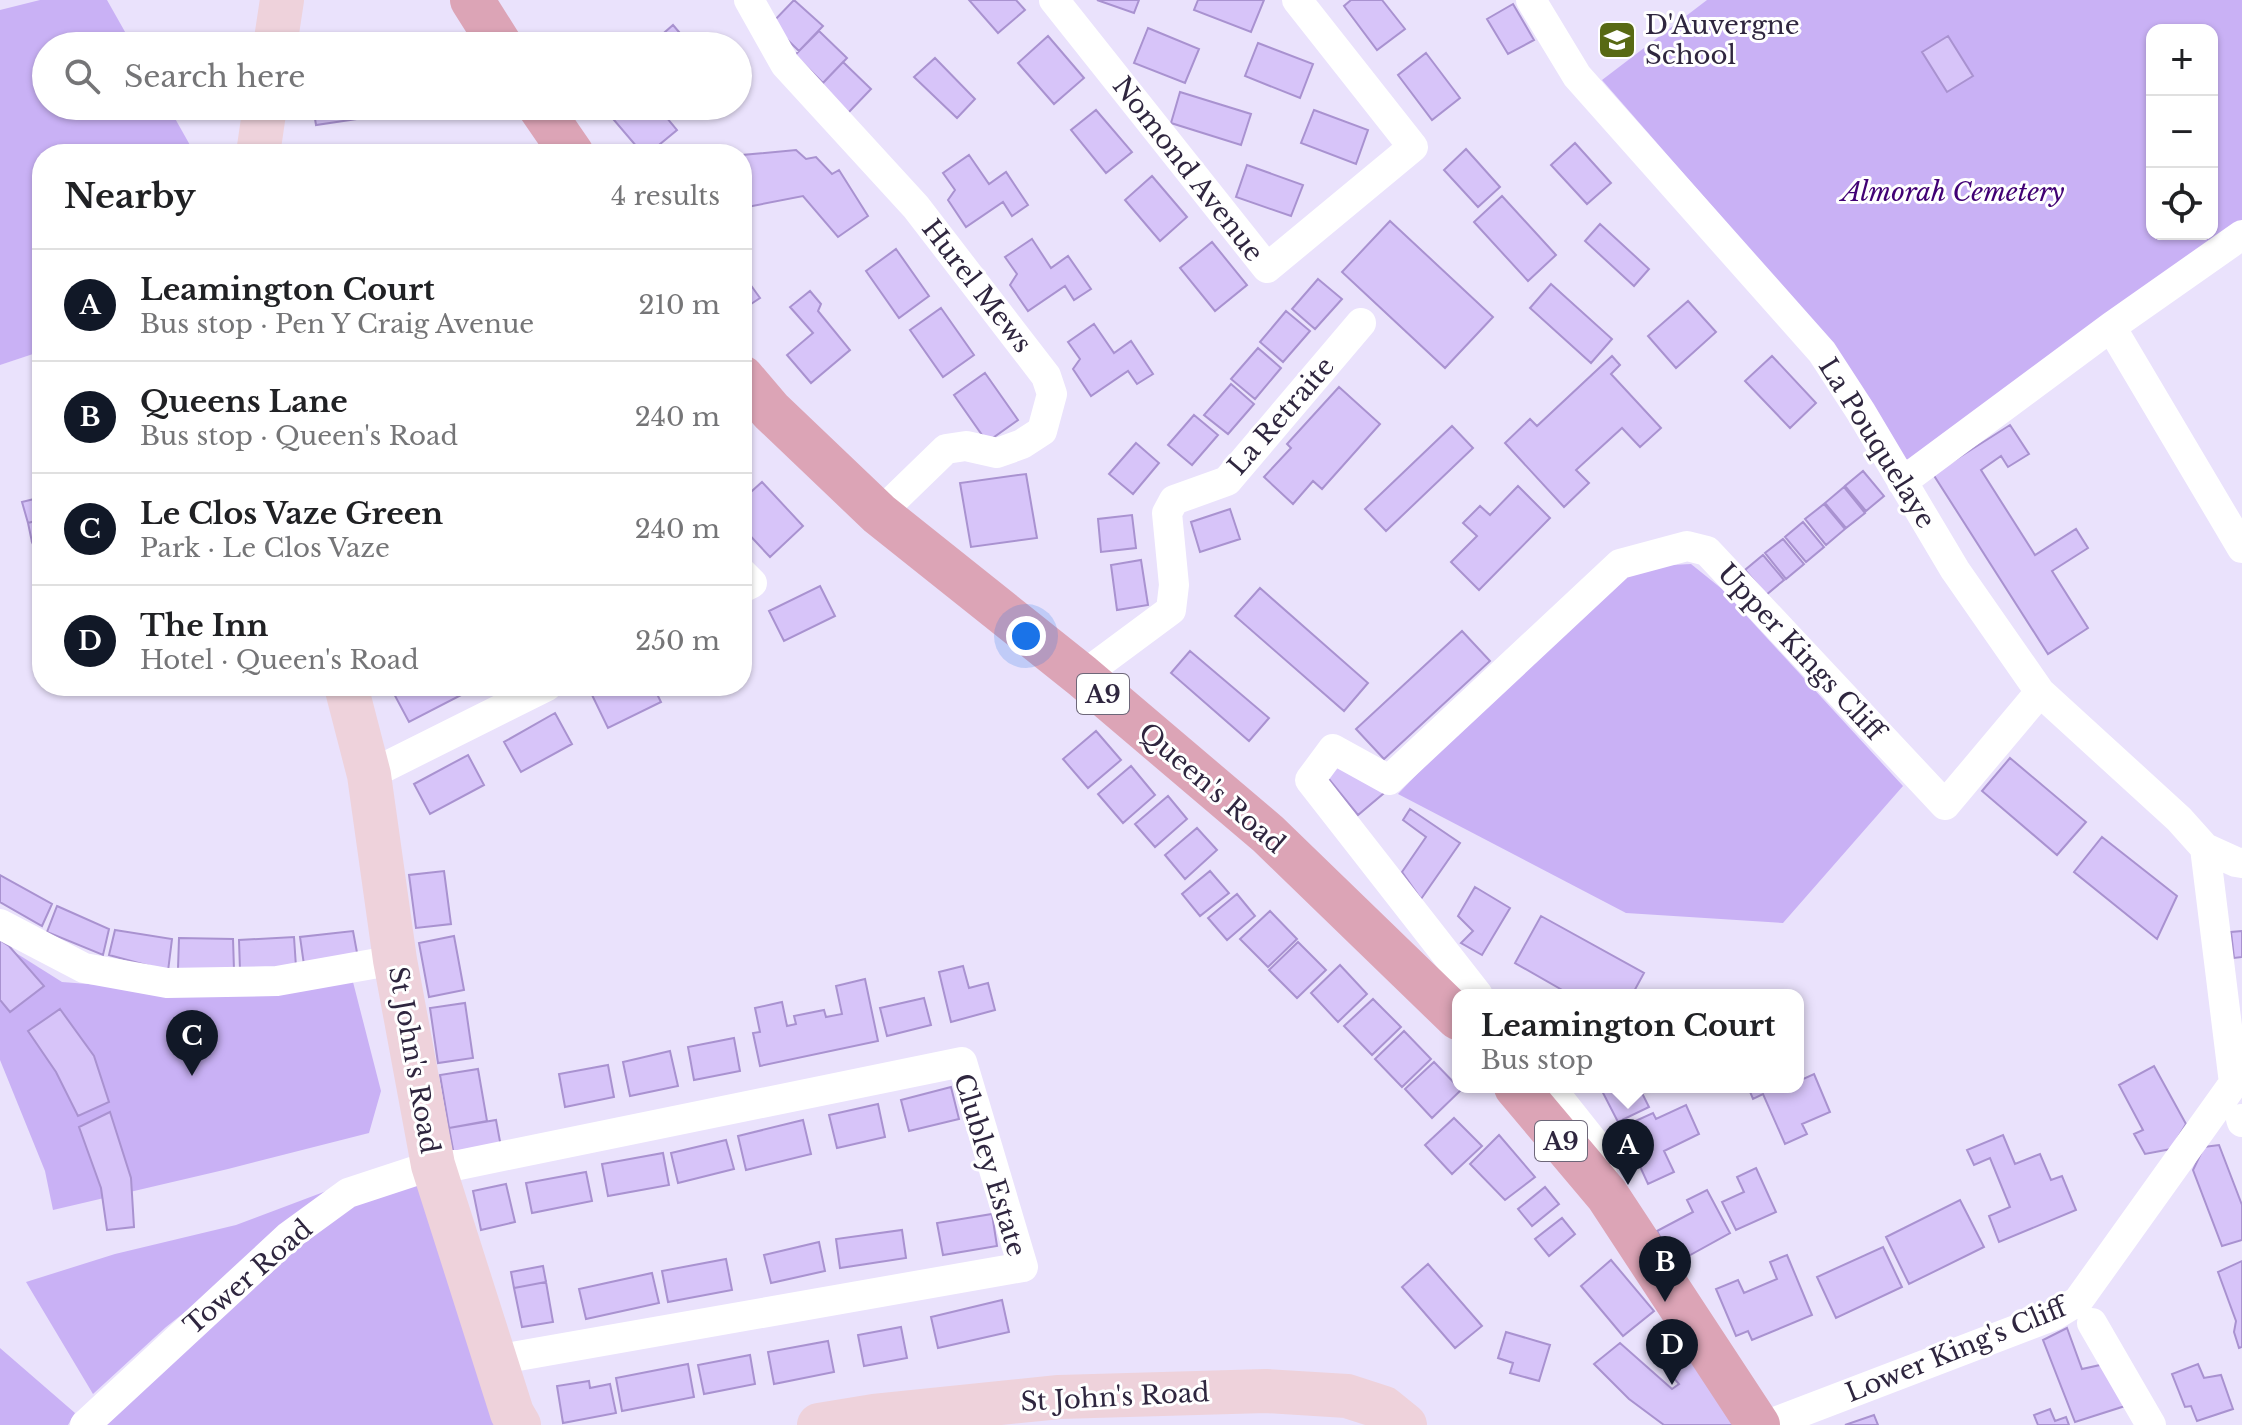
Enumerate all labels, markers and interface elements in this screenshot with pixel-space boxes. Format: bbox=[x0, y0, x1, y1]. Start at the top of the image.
place label: D'Auvergne School bbox=[1645, 9, 1800, 71]
school or university icon: D'Auvergne School bbox=[1596, 19, 1638, 61]
map controls bbox=[2146, 24, 2218, 240]
button: + bbox=[2146, 24, 2218, 96]
search box bbox=[32, 32, 752, 120]
icon: search bbox=[60, 54, 104, 98]
text: Search here bbox=[124, 58, 305, 95]
street label: Nomond Avenue bbox=[1106, 70, 1270, 268]
button: − bbox=[2146, 96, 2218, 168]
button: locate bbox=[2146, 168, 2218, 240]
text: Nearby bbox=[64, 175, 196, 217]
park label: Almorah Cemetery bbox=[1839, 176, 2065, 208]
text: 4 results bbox=[611, 180, 720, 212]
street label: Hurel Mews bbox=[915, 213, 1039, 359]
text: Leamington Court bbox=[140, 271, 435, 308]
text: A bbox=[79, 289, 101, 321]
text: 210 m bbox=[638, 289, 720, 321]
text: Bus stop · Pen Y Craig Avenue bbox=[140, 308, 534, 340]
street label: La Retraite bbox=[1221, 350, 1341, 482]
street label: La Pouquelaye bbox=[1812, 352, 1942, 534]
text: Queens Lane bbox=[140, 383, 348, 420]
text: B bbox=[80, 401, 100, 433]
text: 240 m bbox=[635, 401, 720, 433]
text: Bus stop · Queen's Road bbox=[140, 420, 458, 452]
text: Le Clos Vaze Green bbox=[140, 495, 443, 532]
text: C bbox=[79, 513, 101, 545]
text: 240 m bbox=[635, 513, 720, 545]
text: Park · Le Clos Vaze bbox=[140, 532, 390, 564]
street label: Upper Kings Cliff bbox=[1711, 557, 1893, 749]
text: The Inn bbox=[140, 607, 268, 644]
your location bbox=[1006, 616, 1046, 656]
text: D bbox=[78, 625, 102, 657]
text: 250 m bbox=[635, 625, 720, 657]
text: Hotel · Queen's Road bbox=[140, 644, 419, 676]
road number: A9 bbox=[1077, 674, 1129, 714]
street label: Queen's Road bbox=[1132, 716, 1292, 860]
street label: St John's Road bbox=[382, 964, 446, 1156]
popup bbox=[1452, 989, 1804, 1093]
text: Leamington Court bbox=[1481, 1007, 1775, 1044]
pin: C bbox=[166, 1010, 218, 1076]
text: Bus stop bbox=[1481, 1044, 1593, 1076]
street label: Clubley Estate bbox=[947, 1070, 1033, 1260]
pin: A bbox=[1602, 1119, 1654, 1185]
road number: A9 bbox=[1535, 1121, 1587, 1161]
street label: Tower Road bbox=[177, 1213, 319, 1341]
pin: B bbox=[1639, 1236, 1691, 1302]
street label: Lower King's Cliff bbox=[1841, 1290, 2074, 1409]
pin: D bbox=[1646, 1319, 1698, 1385]
street label: St John's Road bbox=[1020, 1376, 1210, 1418]

